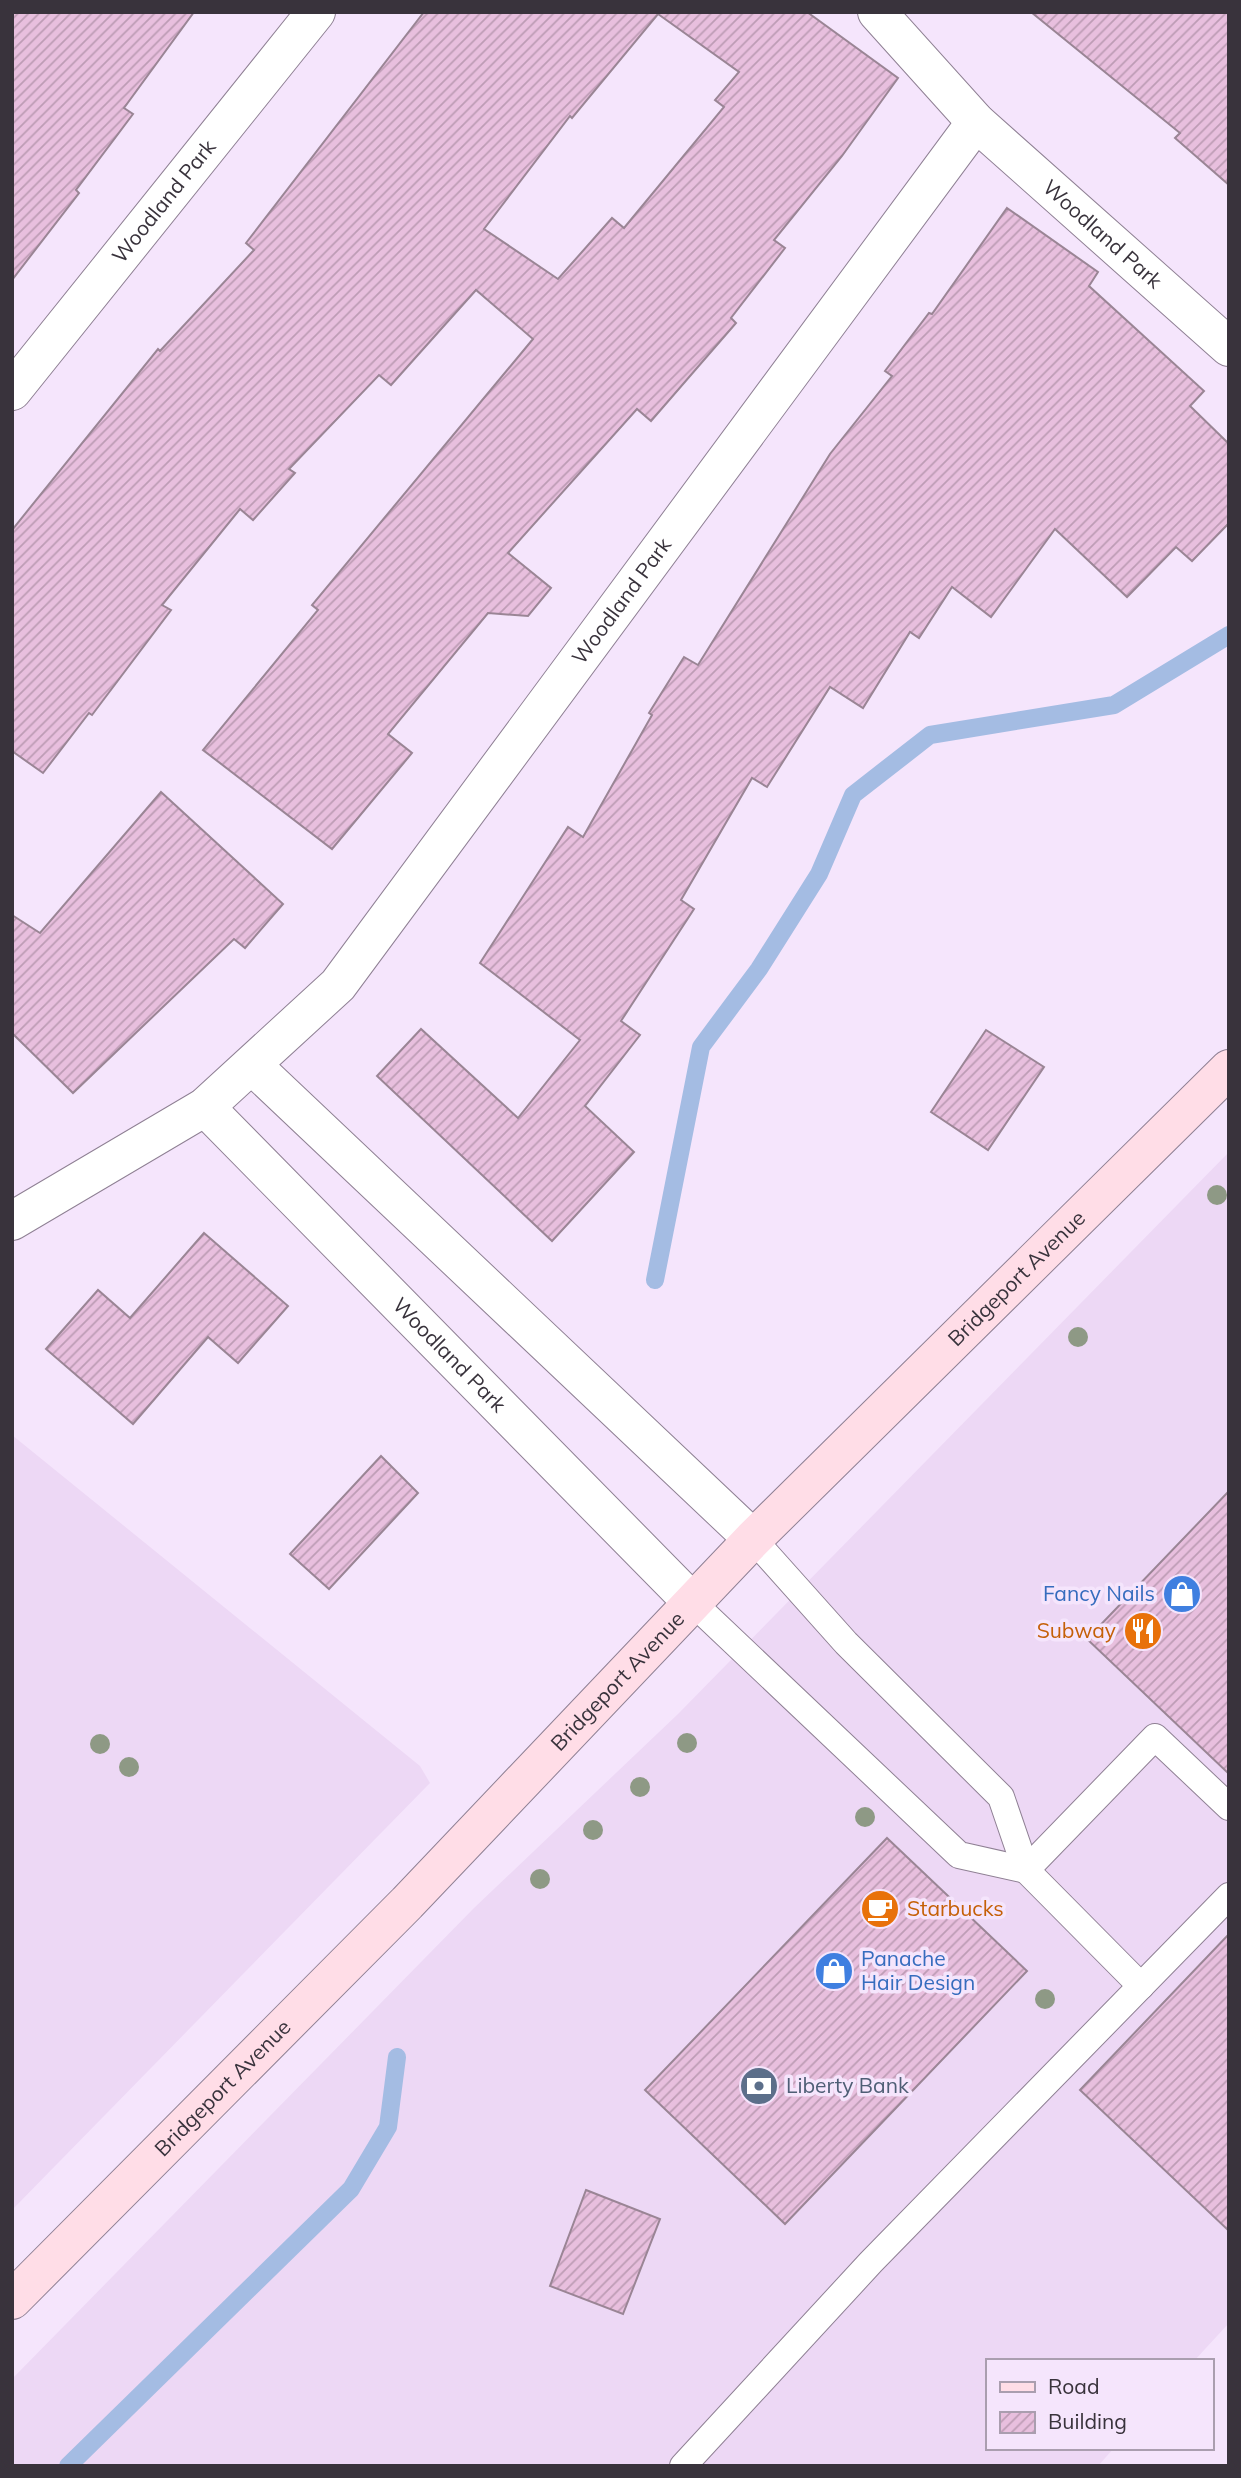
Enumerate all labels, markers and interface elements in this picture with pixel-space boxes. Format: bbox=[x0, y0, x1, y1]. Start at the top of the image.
street label: Woodland Park bbox=[106, 134, 221, 268]
street label: Woodland Park bbox=[1038, 174, 1168, 294]
street label: Woodland Park bbox=[566, 532, 676, 669]
street label: Bridgeport Avenue bbox=[942, 1204, 1090, 1351]
street label: Woodland Park bbox=[388, 1291, 512, 1417]
shop icon: Fancy Nails bbox=[1161, 1573, 1203, 1615]
place label: Fancy Nails bbox=[1043, 1580, 1155, 1606]
street label: Bridgeport Avenue bbox=[545, 1605, 689, 1756]
restaurant icon: Subway bbox=[1122, 1610, 1164, 1652]
place label: Subway bbox=[1037, 1617, 1116, 1643]
cafe icon: Starbucks bbox=[859, 1888, 901, 1930]
place label: Starbucks bbox=[907, 1895, 1004, 1921]
place label: Panache Hair Design bbox=[861, 1945, 975, 1995]
shop icon: Panache Hair Design bbox=[813, 1950, 855, 1992]
street label: Bridgeport Avenue bbox=[149, 2013, 296, 2161]
bank icon: Liberty Bank bbox=[738, 2065, 780, 2107]
place label: Liberty Bank bbox=[786, 2072, 909, 2098]
legend bbox=[986, 2359, 1213, 2450]
text: Road bbox=[1048, 2373, 1099, 2399]
text: Building bbox=[1048, 2408, 1127, 2434]

